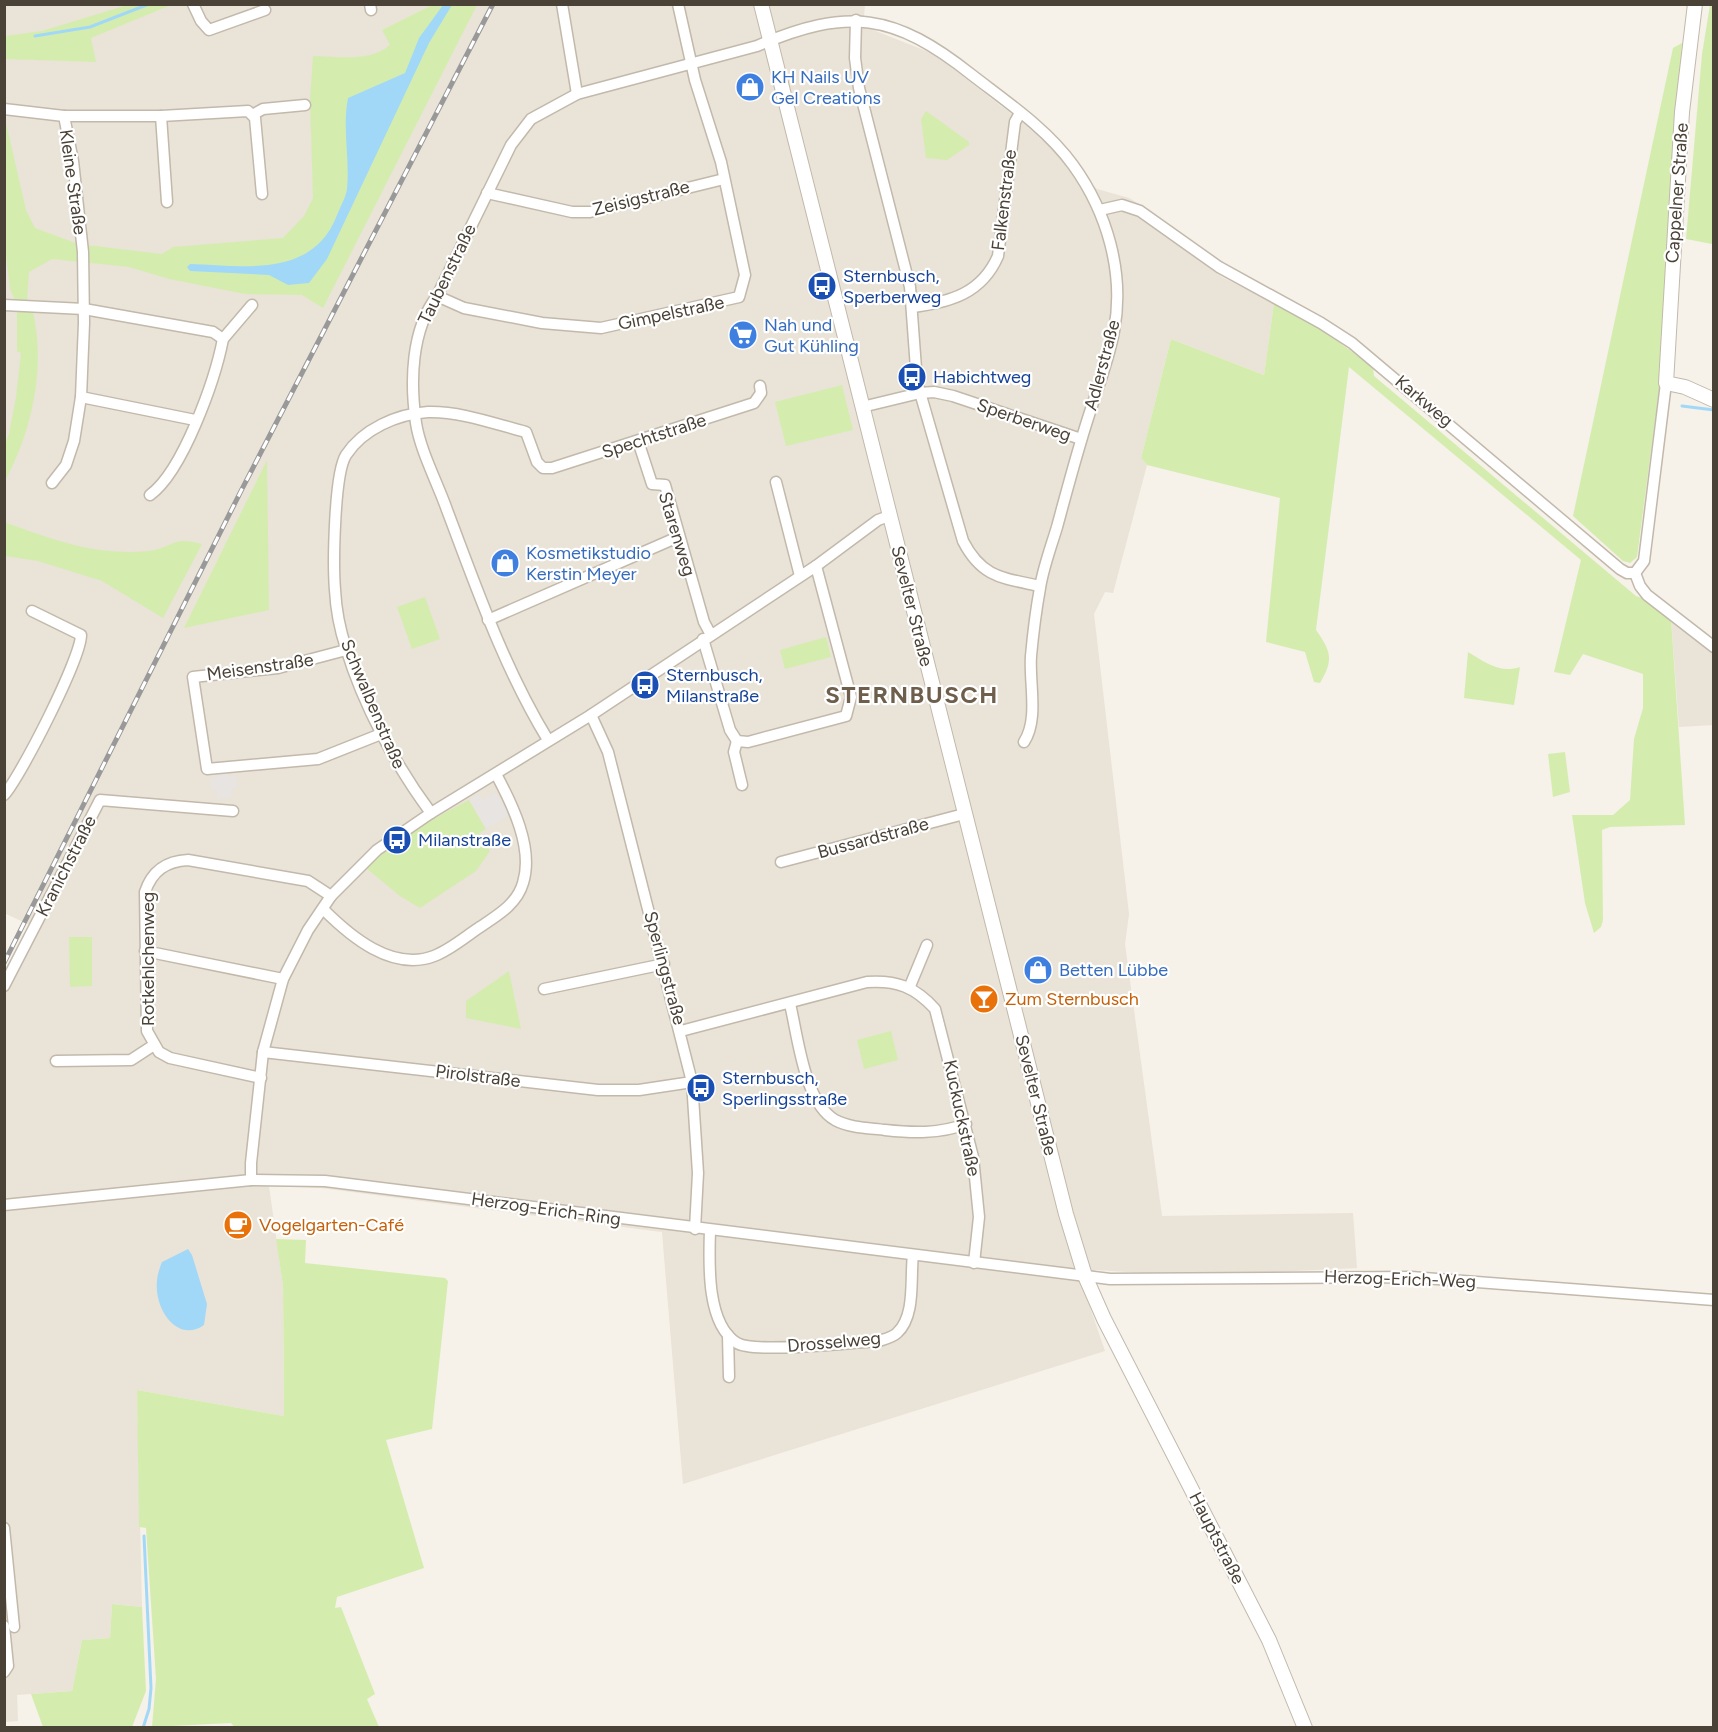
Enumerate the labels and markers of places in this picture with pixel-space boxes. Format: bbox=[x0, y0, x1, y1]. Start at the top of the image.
place label: KH Nails UV Gel Creations bbox=[771, 66, 881, 109]
shop icon: KH Nails UV Gel Creations bbox=[734, 71, 766, 103]
place label: Sternbusch, Sperberweg bbox=[843, 265, 941, 308]
bus stop icon: Sternbusch, Sperberweg bbox=[806, 270, 838, 302]
place label: Nah und Gut Kühling bbox=[764, 314, 859, 357]
supermarket icon: Nah und Gut Kühling bbox=[727, 319, 759, 351]
bus stop icon: Habichtweg bbox=[896, 361, 928, 393]
place label: Habichtweg bbox=[933, 366, 1031, 388]
place label: Kosmetikstudio Kerstin Meyer bbox=[526, 542, 651, 585]
shop icon: Kosmetikstudio Kerstin Meyer bbox=[489, 547, 521, 579]
place label: Sternbusch, Milanstraße bbox=[666, 664, 763, 707]
bus stop icon: Sternbusch, Milanstraße bbox=[629, 669, 661, 701]
bus stop icon: Milanstraße bbox=[381, 824, 413, 856]
place label: Milanstraße bbox=[418, 829, 511, 851]
shop icon: Betten Lübbe bbox=[1022, 954, 1054, 986]
place label: Betten Lübbe bbox=[1059, 959, 1168, 981]
bar icon: Zum Sternbusch bbox=[968, 983, 1000, 1015]
place label: Zum Sternbusch bbox=[1005, 988, 1139, 1010]
place label: Sternbusch, Sperlingsstraße bbox=[722, 1067, 847, 1110]
bus stop icon: Sternbusch, Sperlingsstraße bbox=[685, 1072, 717, 1104]
cafe icon: Vogelgarten-Café bbox=[222, 1209, 254, 1241]
place label: Vogelgarten-Café bbox=[259, 1214, 404, 1236]

